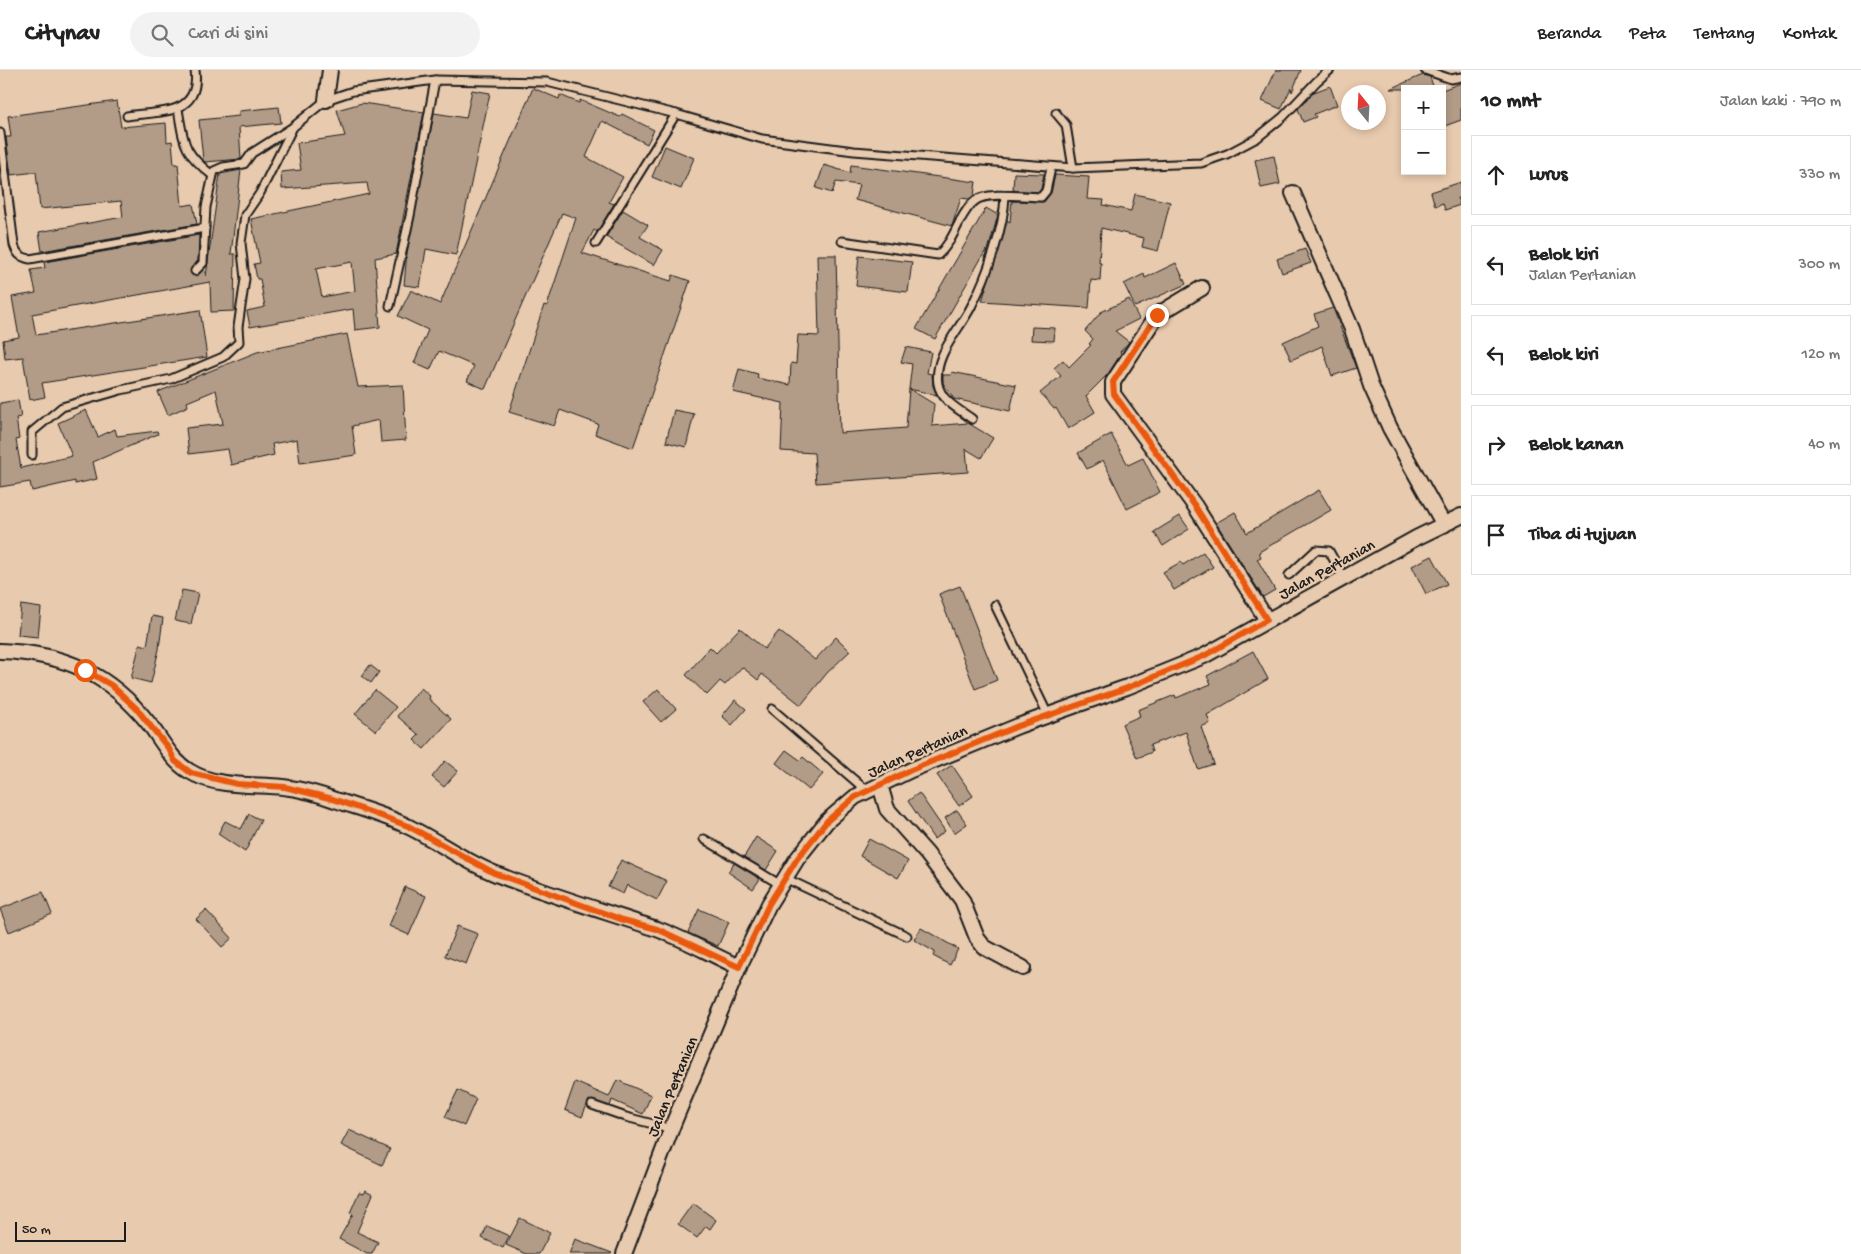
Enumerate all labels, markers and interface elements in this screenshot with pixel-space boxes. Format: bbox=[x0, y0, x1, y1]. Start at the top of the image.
search box bbox=[130, 12, 480, 57]
text: Citynav bbox=[25, 20, 100, 49]
icon: search bbox=[148, 21, 176, 49]
text: Cari di sini bbox=[188, 23, 268, 46]
text: Beranda bbox=[1537, 24, 1601, 45]
text: Peta bbox=[1629, 24, 1666, 45]
text: Tentang bbox=[1694, 24, 1755, 45]
text: Kontak bbox=[1783, 24, 1836, 45]
north arrow bbox=[1341, 85, 1386, 130]
map controls bbox=[1401, 85, 1446, 175]
button: + bbox=[1401, 85, 1446, 130]
text: 10 mnt bbox=[1481, 90, 1540, 115]
text: Jalan kaki · 790 m bbox=[1720, 93, 1841, 112]
button: − bbox=[1401, 130, 1446, 175]
icon: ahead bbox=[1482, 161, 1510, 189]
text: Lurus bbox=[1529, 164, 1568, 187]
text: 330 m bbox=[1799, 166, 1840, 185]
text: Belok kiri bbox=[1529, 244, 1599, 267]
icon: left bbox=[1482, 251, 1510, 279]
text: 300 m bbox=[1798, 256, 1840, 275]
text: Jalan Pertanian bbox=[1529, 267, 1636, 286]
route end bbox=[1146, 304, 1169, 327]
icon: left bbox=[1482, 341, 1510, 369]
text: Belok kiri bbox=[1529, 344, 1599, 367]
text: 120 m bbox=[1801, 346, 1840, 365]
icon: right bbox=[1482, 431, 1510, 459]
text: Belok kanan bbox=[1529, 434, 1623, 457]
text: 40 m bbox=[1808, 436, 1840, 455]
icon: arrive bbox=[1482, 521, 1510, 549]
text: Tiba di tujuan bbox=[1529, 524, 1636, 547]
street label: Jalan Pertanian bbox=[1276, 537, 1379, 605]
route start bbox=[74, 659, 97, 682]
street label: Jalan Pertanian bbox=[866, 723, 971, 784]
street label: Jalan Pertanian bbox=[645, 1034, 704, 1140]
scale bar bbox=[15, 1219, 126, 1242]
text: 50 m bbox=[22, 1222, 51, 1239]

